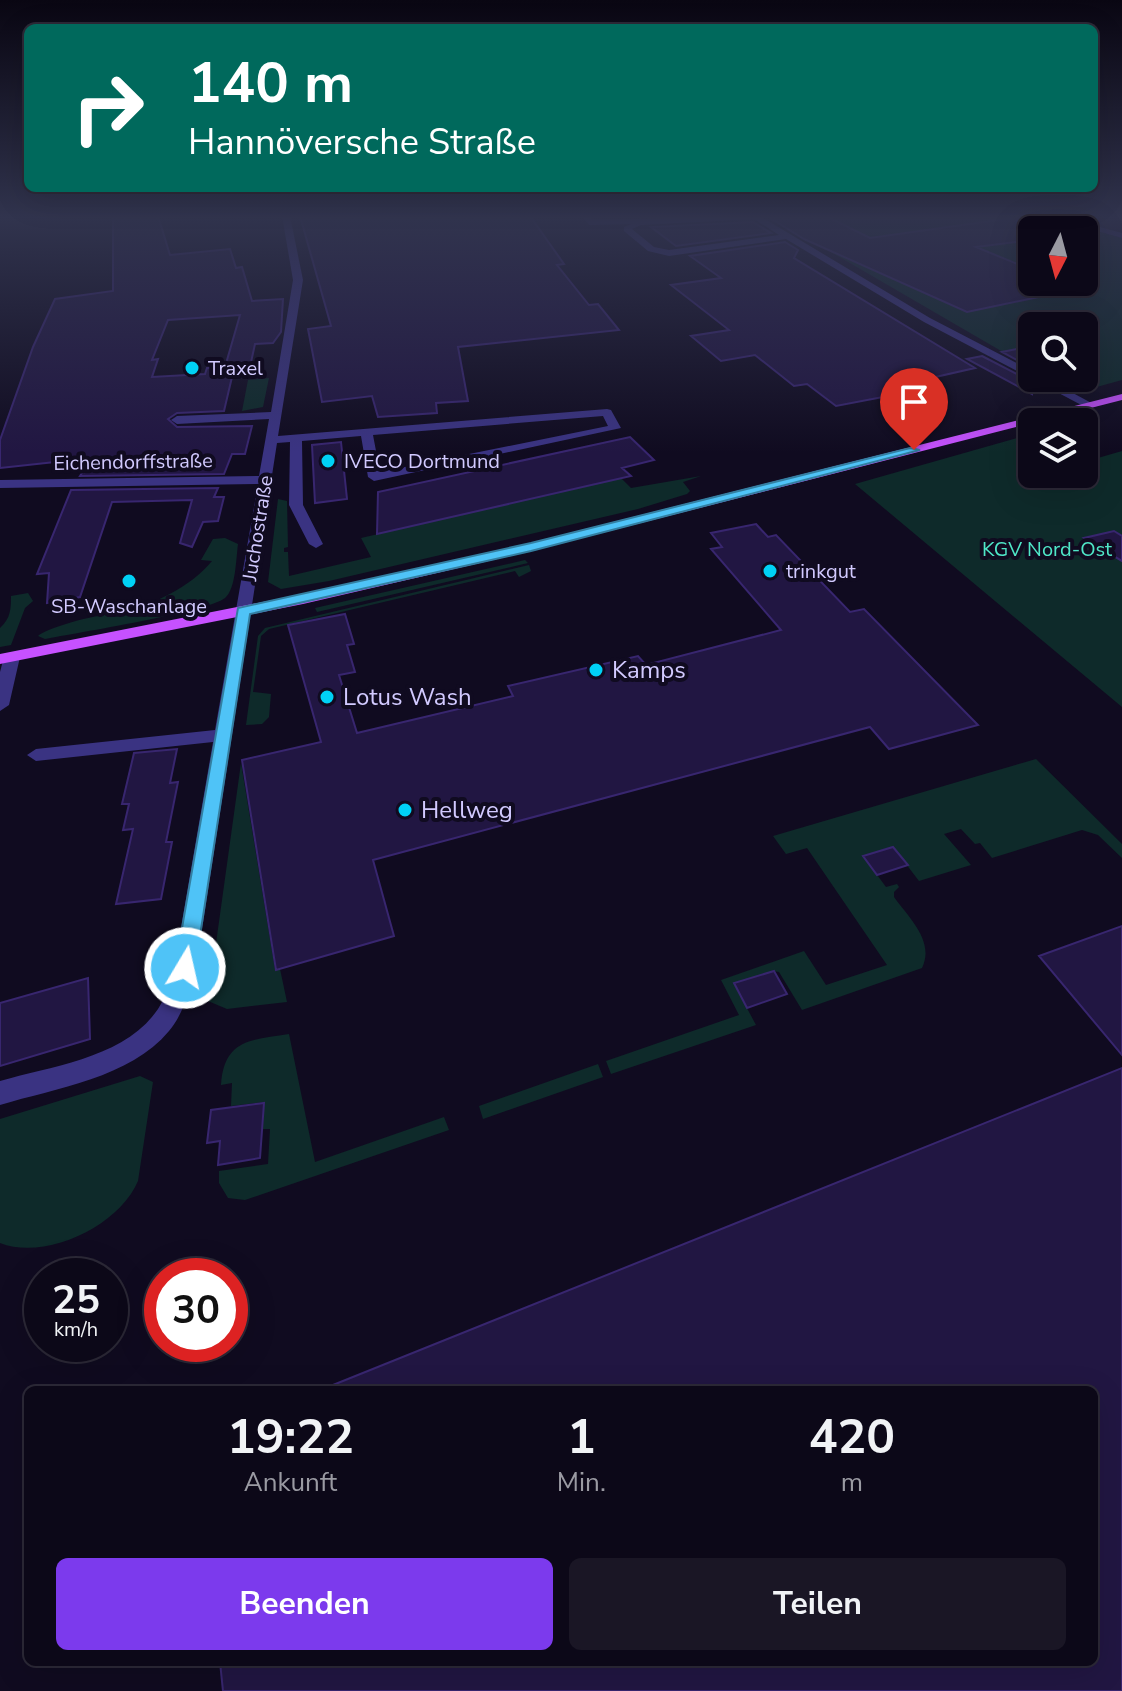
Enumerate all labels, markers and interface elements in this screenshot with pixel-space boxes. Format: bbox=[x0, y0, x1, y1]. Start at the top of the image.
text: 140 m bbox=[188, 45, 353, 122]
icon: right bbox=[56, 56, 160, 160]
text: Hannöversche Straße bbox=[188, 118, 536, 167]
north arrow bbox=[1018, 216, 1098, 296]
map controls bbox=[1018, 216, 1098, 488]
button: search bbox=[1018, 312, 1098, 392]
place label: Traxel bbox=[208, 355, 263, 382]
marker: Traxel bbox=[183, 359, 201, 377]
pin bbox=[880, 368, 948, 450]
icon: arrive bbox=[892, 380, 936, 424]
button: layers bbox=[1018, 408, 1098, 488]
street label: Eichendorffstraße bbox=[53, 447, 213, 477]
place label: IVECO Dortmund bbox=[344, 448, 500, 475]
marker: IVECO Dortmund bbox=[319, 452, 337, 470]
street label: Juchostraße bbox=[236, 473, 280, 584]
park label: KGV Nord-Ost bbox=[982, 536, 1113, 563]
place label: trinkgut bbox=[786, 558, 857, 585]
marker: trinkgut bbox=[761, 562, 779, 580]
marker: SB-Waschanlage bbox=[120, 572, 138, 590]
place label: SB-Waschanlage bbox=[51, 593, 207, 620]
place label: Kamps bbox=[612, 654, 686, 686]
marker: Kamps bbox=[587, 661, 605, 679]
place label: Lotus Wash bbox=[343, 681, 472, 713]
marker: Lotus Wash bbox=[318, 688, 336, 706]
place label: Hellweg bbox=[421, 794, 513, 826]
marker: Hellweg bbox=[396, 801, 414, 819]
position arrow bbox=[143, 926, 227, 1010]
speed limit sign: 30 bbox=[144, 1258, 248, 1362]
text: 25 bbox=[52, 1273, 100, 1327]
text: km/h bbox=[54, 1316, 98, 1343]
text: 19:22 bbox=[227, 1404, 354, 1470]
text: 1 bbox=[567, 1404, 596, 1470]
text: 420 bbox=[809, 1404, 895, 1470]
text: Ankunft bbox=[244, 1465, 337, 1500]
text: Min. bbox=[557, 1465, 606, 1500]
text: m bbox=[841, 1465, 863, 1500]
button: Beenden bbox=[56, 1558, 553, 1650]
button: Teilen bbox=[569, 1558, 1066, 1650]

